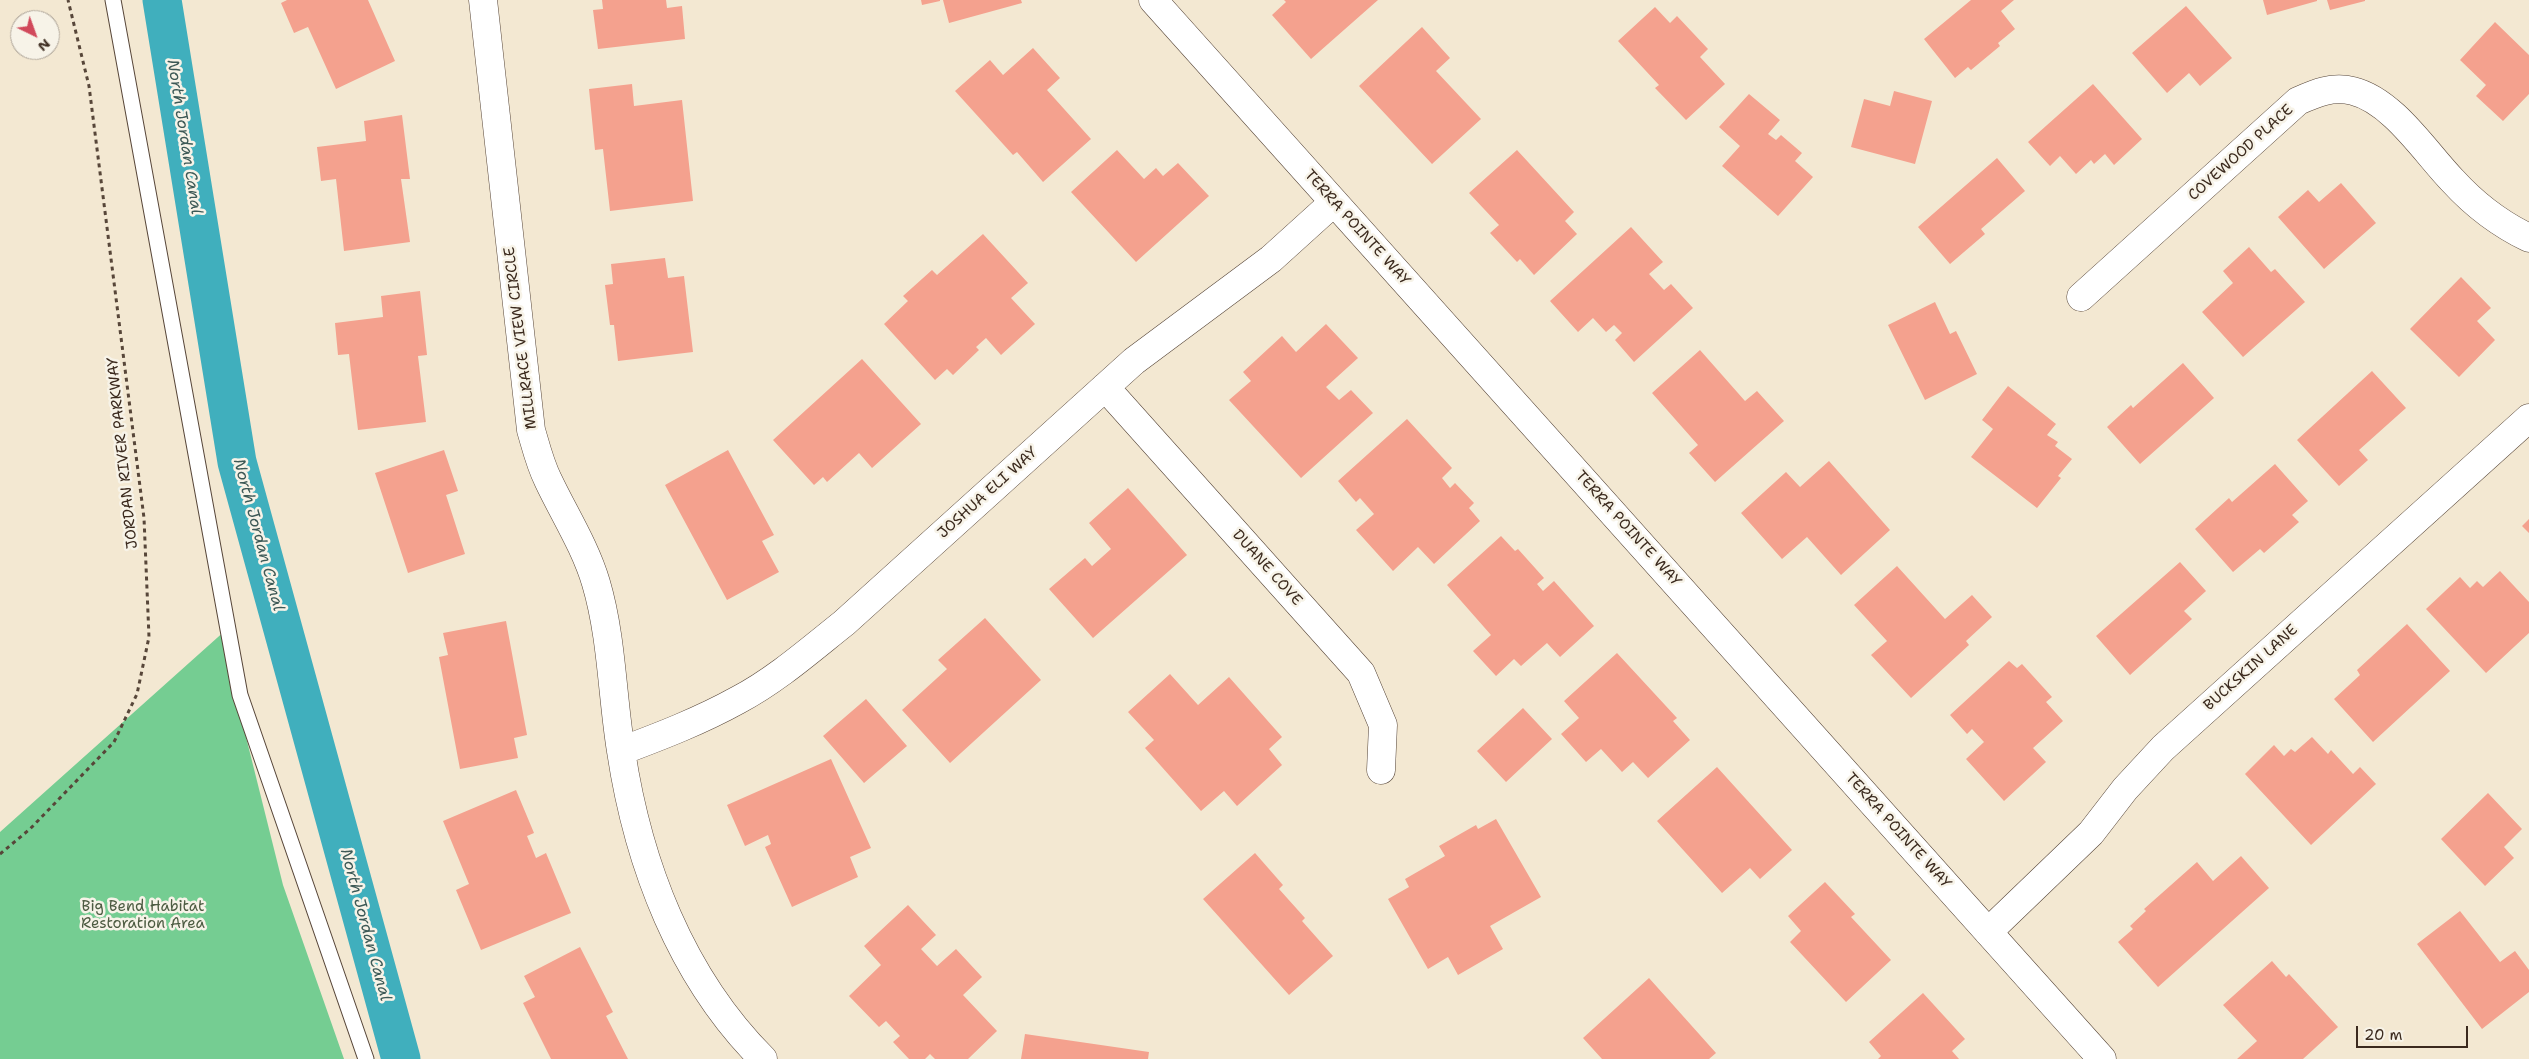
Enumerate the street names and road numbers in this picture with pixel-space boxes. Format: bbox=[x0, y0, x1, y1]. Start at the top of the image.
street label: COVEWOOD PLACE bbox=[2185, 101, 2297, 205]
street label: TERRA POINTE WAY bbox=[1300, 166, 1414, 290]
street label: MILLRACE VIEW CIRCLE bbox=[501, 246, 541, 430]
street label: JORDAN RIVER PARKWAY bbox=[104, 356, 142, 550]
street label: JOSHUA ELI WAY bbox=[934, 443, 1042, 543]
street label: TERRA POINTE WAY bbox=[1571, 467, 1685, 591]
street label: DUANE COVE bbox=[1228, 526, 1306, 610]
street label: BUCKSKIN LANE bbox=[2200, 621, 2302, 715]
street label: TERRA POINTE WAY bbox=[1841, 769, 1955, 893]

